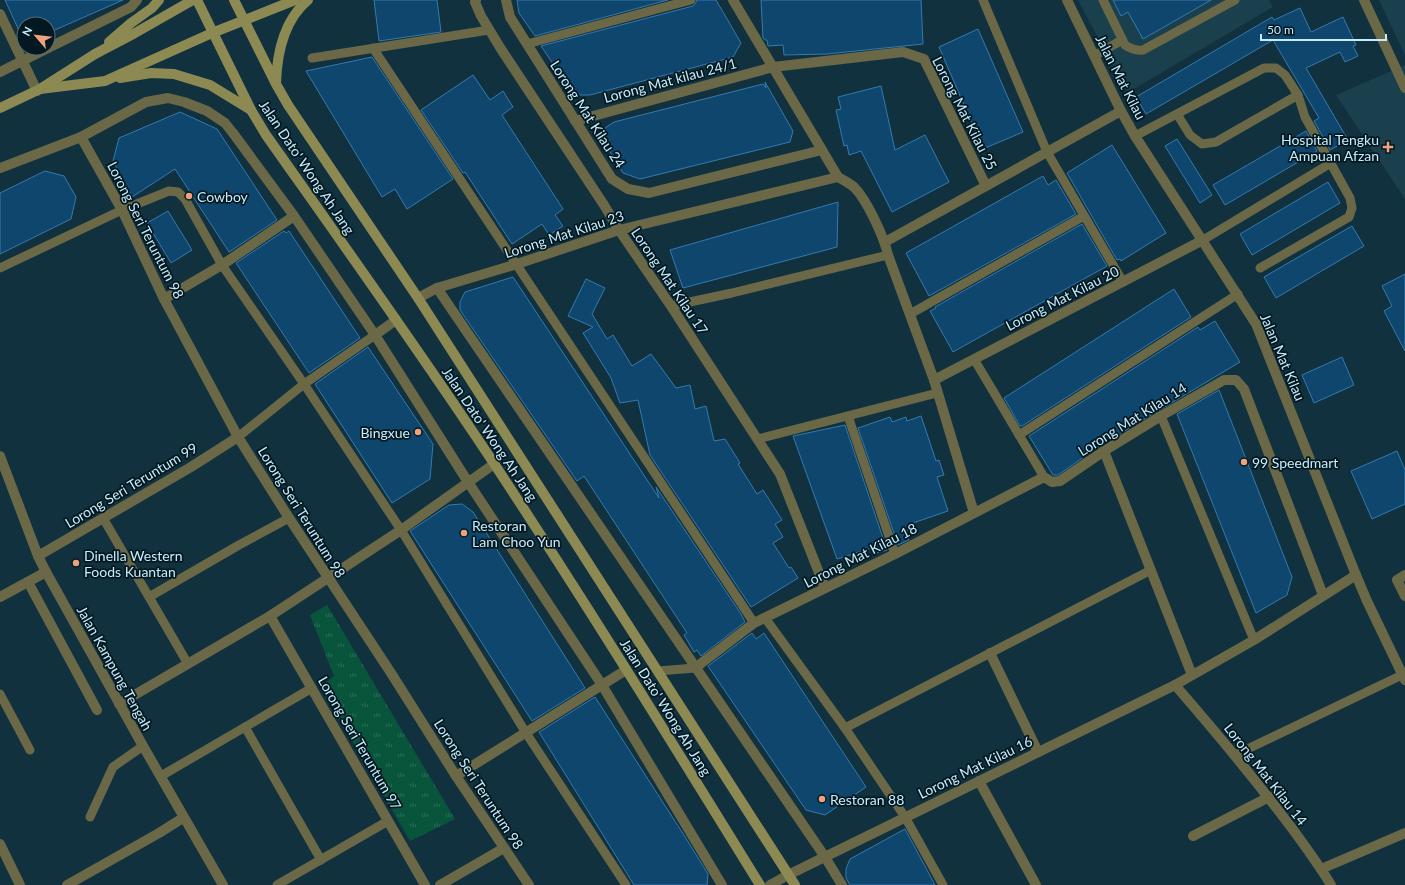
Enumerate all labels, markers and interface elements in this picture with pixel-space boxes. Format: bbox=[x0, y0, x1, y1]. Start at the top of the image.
north arrow bbox=[16, 16, 56, 56]
scale bar bbox=[1261, 16, 1386, 42]
text: 50 m bbox=[1267, 22, 1294, 37]
text: N bbox=[19, 24, 34, 38]
street label: Jalan Mat Kilau bbox=[1092, 32, 1150, 122]
street label: Lorong Mat kilau 24/1 bbox=[602, 54, 738, 106]
street label: Lorong Mat Kilau 25 bbox=[929, 54, 1001, 172]
street label: Lorong Mat Kilau 24 bbox=[547, 57, 629, 171]
street label: Jalan Dato' Wong Ah Jang bbox=[256, 97, 358, 237]
place label: Hospital Tengku Ampuan Afzan bbox=[1281, 131, 1379, 164]
marker: Hospital Tengku Ampuan Afzan bbox=[1382, 141, 1394, 153]
street label: Lorong Seri Teruntum 98 bbox=[104, 159, 188, 301]
place label: Cowboy bbox=[197, 188, 249, 205]
marker: Cowboy bbox=[184, 191, 194, 201]
street label: Lorong Mat Kilau 23 bbox=[502, 207, 626, 261]
street label: Lorong Mat Kilau 17 bbox=[628, 225, 712, 337]
street label: Lorong Mat Kilau 20 bbox=[1003, 262, 1121, 334]
street label: Jalan Mat Kilau bbox=[1257, 311, 1309, 403]
street label: Jalan Dato' Wong Ah Jang bbox=[439, 364, 541, 504]
street label: Lorong Mat Kilau 14 bbox=[1075, 379, 1189, 459]
place label: Bingxue bbox=[360, 424, 410, 441]
marker: Bingxue bbox=[413, 427, 423, 437]
street label: Lorong Seri Teruntum 99 bbox=[62, 439, 200, 531]
street label: Lorong Seri Teruntum 98 bbox=[255, 443, 349, 581]
place label: 99 Speedmart bbox=[1252, 454, 1338, 471]
marker: 99 Speedmart bbox=[1239, 457, 1249, 467]
place label: Restoran Lam Choo Yun bbox=[472, 517, 561, 550]
street label: Lorong Mat Kilau 18 bbox=[801, 519, 919, 591]
marker: Restoran Lam Choo Yun bbox=[459, 528, 469, 538]
place label: Dinella Western Foods Kuantan bbox=[84, 547, 182, 580]
marker: Dinella Western Foods Kuantan bbox=[71, 558, 81, 568]
street label: Jalan Kampung Tengah bbox=[74, 603, 156, 733]
street label: Jalan Dato' Wong Ah Jang bbox=[617, 635, 715, 779]
street label: Lorong Seri Teruntum 97 bbox=[315, 673, 405, 813]
street label: Lorong Seri Teruntum 98 bbox=[431, 716, 527, 852]
street label: Lorong Mat Kilau 14 bbox=[1221, 720, 1311, 828]
street label: Lorong Mat Kilau 16 bbox=[915, 732, 1035, 802]
place label: Restoran 88 bbox=[830, 791, 904, 808]
marker: Restoran 88 bbox=[817, 794, 827, 804]

